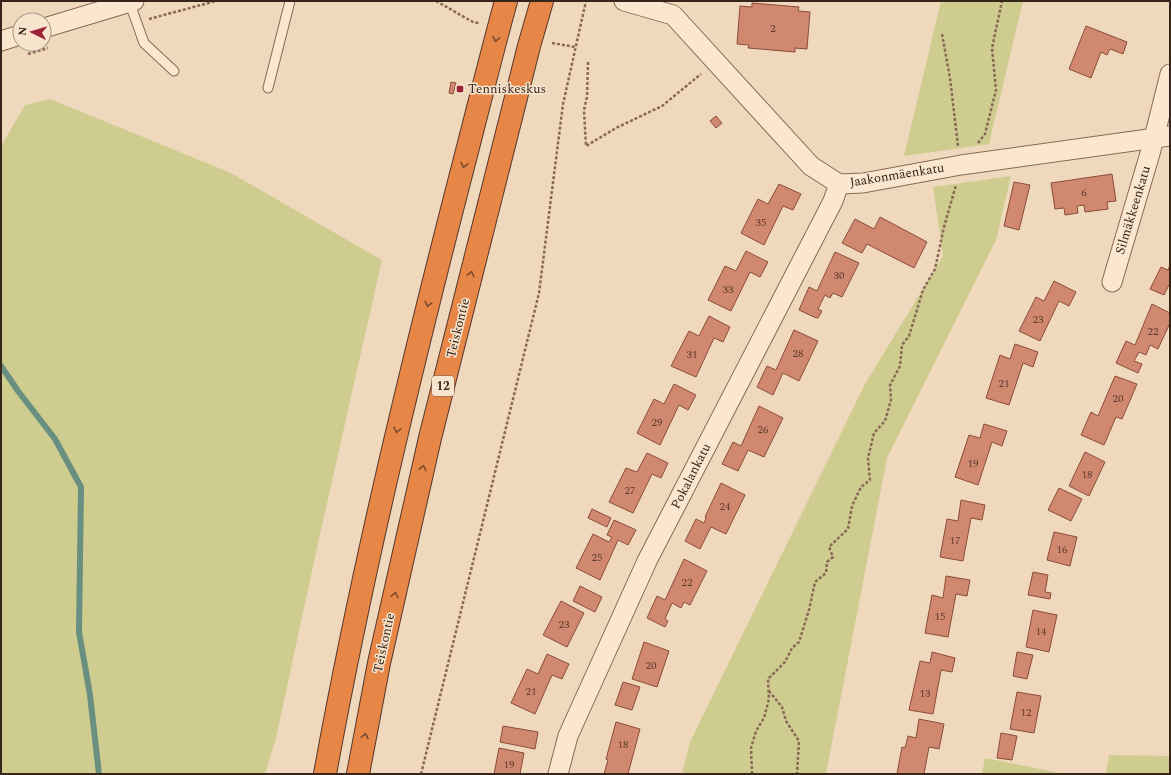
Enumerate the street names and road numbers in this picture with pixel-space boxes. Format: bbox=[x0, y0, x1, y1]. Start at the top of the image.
street label: Jaakonmäenkatu bbox=[848, 158, 946, 192]
street label: Silmäkkeenkatu bbox=[1110, 163, 1156, 257]
street label: Teiskontie bbox=[441, 296, 475, 360]
road number: 12 bbox=[432, 376, 454, 396]
street label: Pokalankatu bbox=[666, 440, 716, 512]
street label: Teiskontie bbox=[368, 611, 400, 675]

